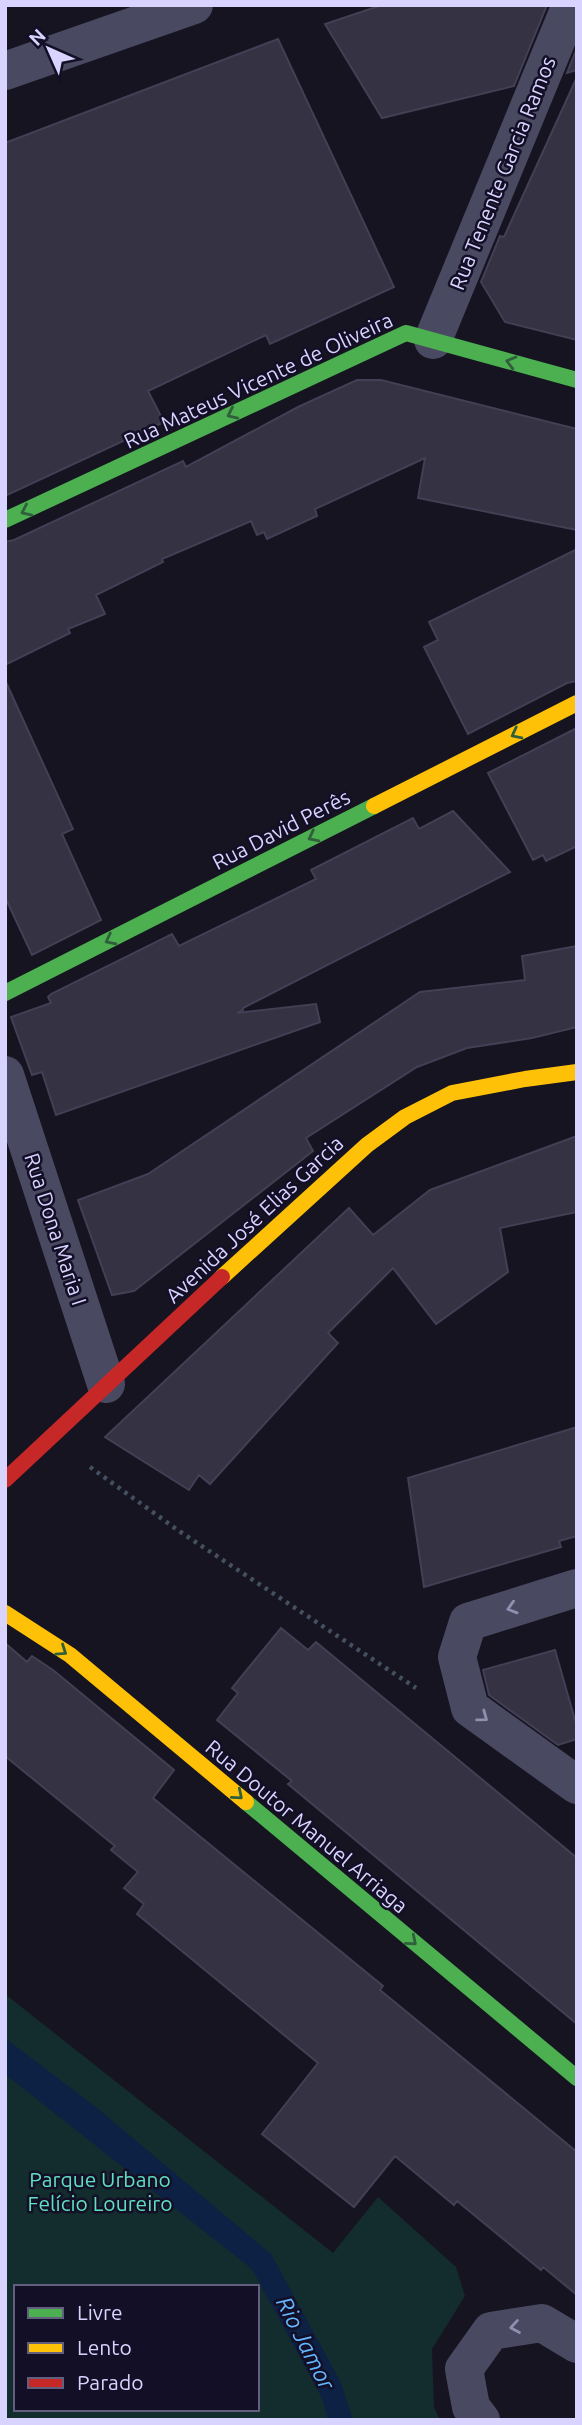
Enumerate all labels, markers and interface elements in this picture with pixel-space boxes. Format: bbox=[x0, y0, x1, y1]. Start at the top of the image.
north arrow bbox=[14, 14, 84, 84]
text: N bbox=[24, 24, 50, 50]
street label: Rua Tenente Garcia Ramos bbox=[444, 53, 560, 293]
street label: Rua Mateus Vicente de Oliveira bbox=[120, 307, 396, 453]
one-way arrow bbox=[505, 356, 517, 370]
one-way arrow bbox=[227, 406, 239, 420]
one-way arrow bbox=[21, 502, 33, 516]
one-way arrow bbox=[511, 725, 523, 739]
street label: Rua David Perês bbox=[208, 784, 354, 874]
one-way arrow bbox=[308, 828, 320, 842]
one-way arrow bbox=[105, 931, 117, 945]
street label: Avenida José Elias Garcia bbox=[160, 1131, 348, 1307]
street label: Rua Dona Maria I bbox=[20, 1150, 92, 1308]
one-way arrow bbox=[506, 1600, 518, 1614]
one-way arrow bbox=[54, 1643, 67, 1655]
one-way arrow bbox=[475, 1709, 488, 1721]
street label: Rua Doutor Manuel Arriaga bbox=[201, 1734, 413, 1918]
one-way arrow bbox=[230, 1787, 242, 1800]
one-way arrow bbox=[404, 1933, 417, 1945]
park label: Parque Urbano Felício Loureiro bbox=[27, 2167, 173, 2215]
legend bbox=[14, 2285, 259, 2411]
water label: Rio Jamor bbox=[272, 2292, 341, 2395]
text: Livre bbox=[77, 2300, 123, 2324]
one-way arrow bbox=[509, 2319, 521, 2334]
text: Lento bbox=[77, 2335, 132, 2359]
text: Parado bbox=[77, 2370, 143, 2394]

